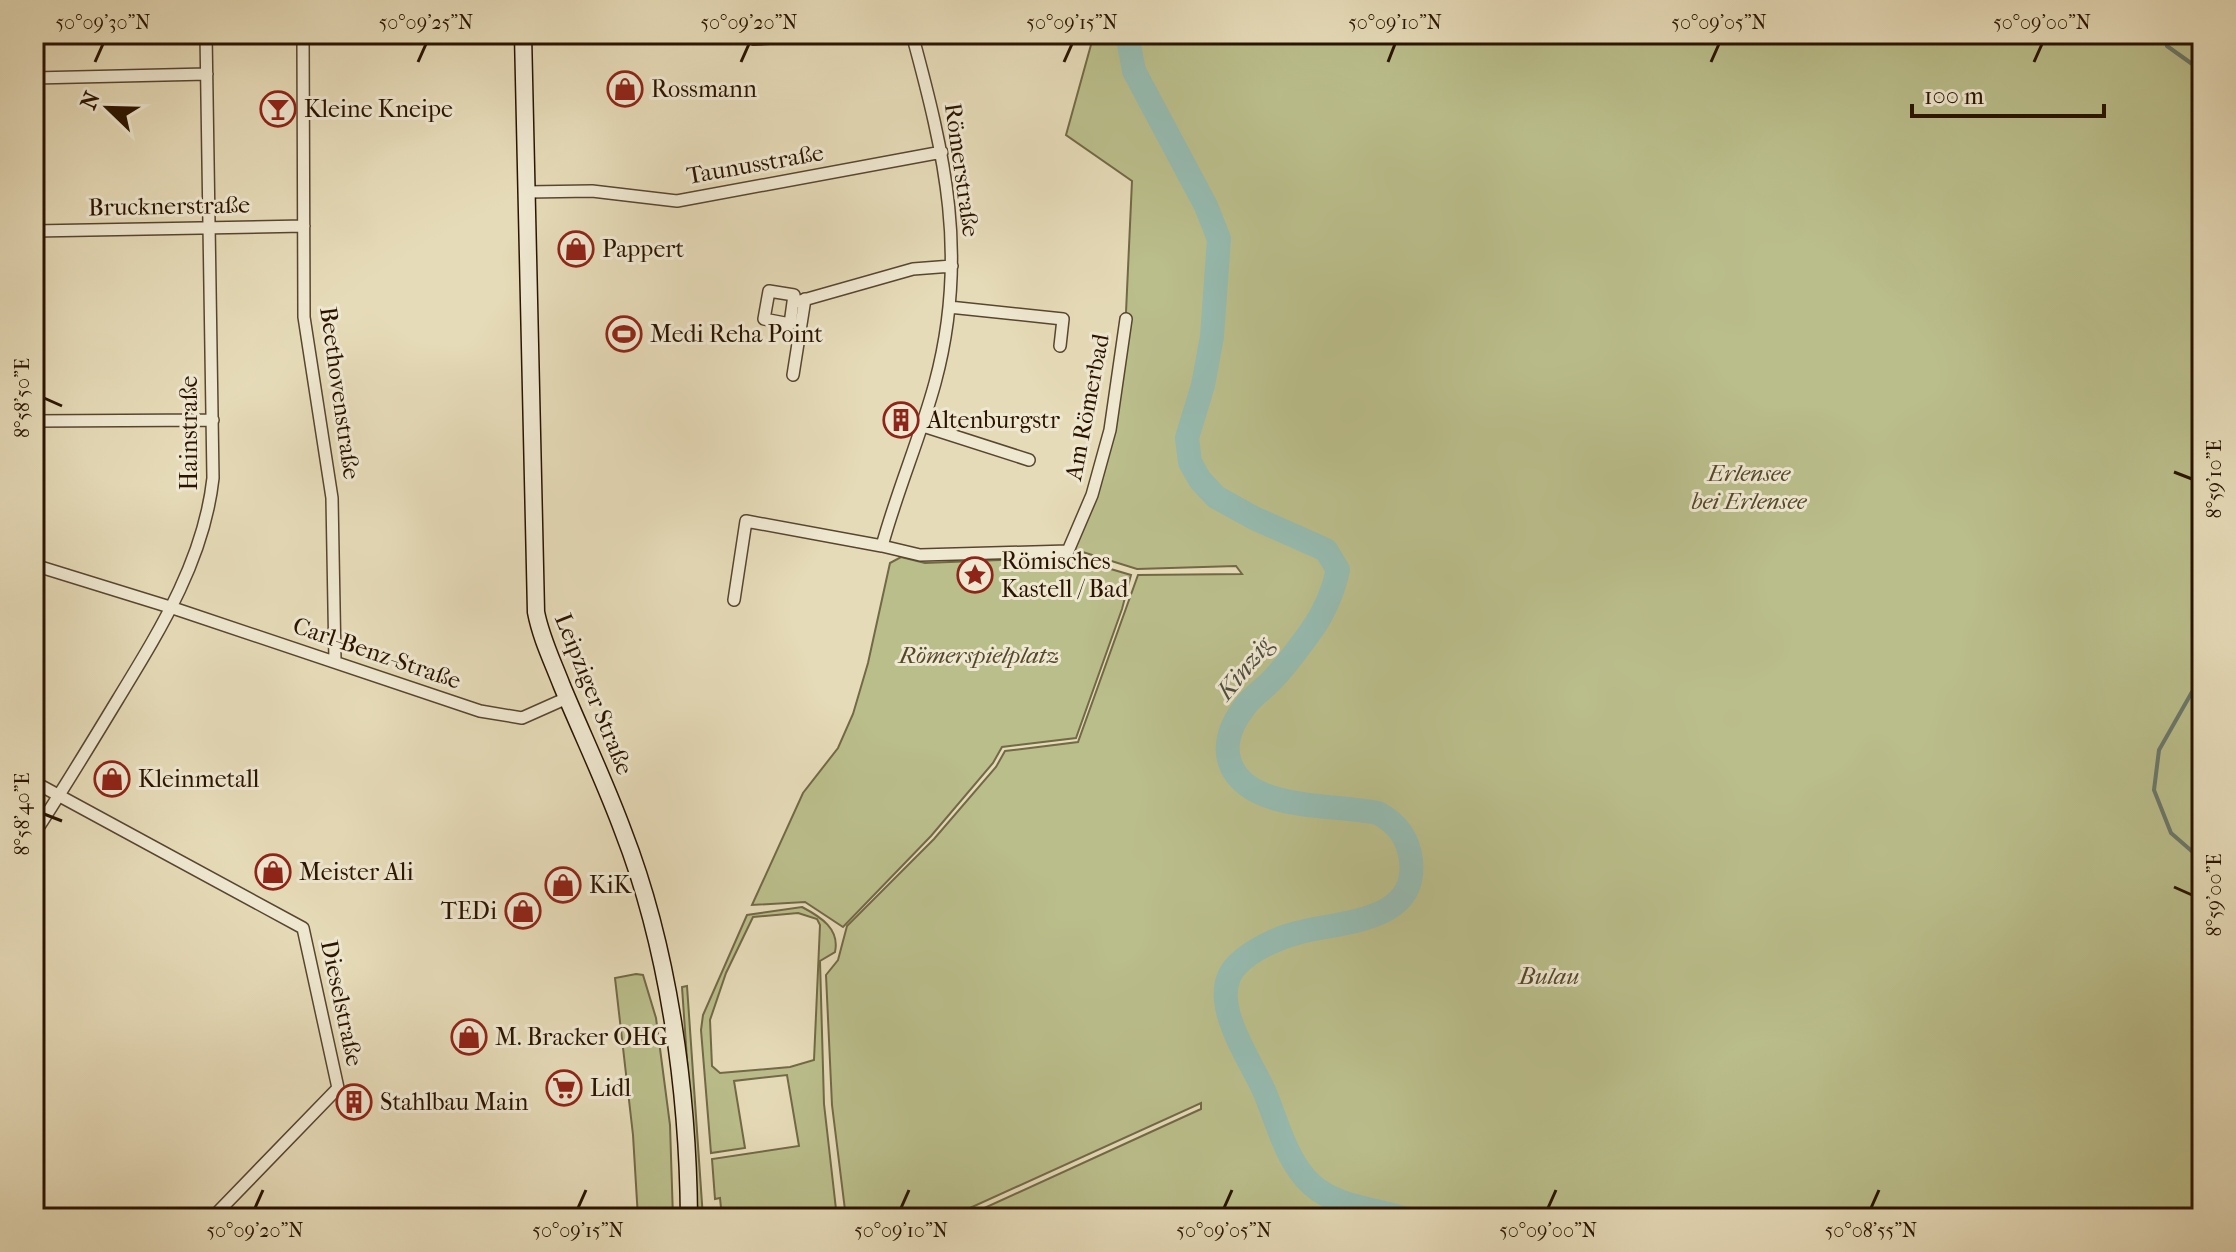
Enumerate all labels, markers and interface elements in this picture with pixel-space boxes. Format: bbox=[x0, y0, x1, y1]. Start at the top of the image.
text: 50°09'30"N bbox=[56, 11, 150, 34]
text: 50°09'25"N bbox=[379, 11, 473, 34]
text: 50°09'20"N bbox=[701, 11, 797, 34]
text: 50°09'15"N bbox=[1026, 11, 1118, 34]
text: 50°09'10"N bbox=[1348, 11, 1442, 34]
text: 50°09'05"N bbox=[1671, 11, 1767, 34]
text: 50°09'00"N bbox=[1993, 11, 2091, 34]
north arrow bbox=[68, 68, 148, 148]
scale bar bbox=[1912, 68, 2104, 118]
shop icon: Rossmann bbox=[606, 70, 644, 108]
place label: Rossmann bbox=[651, 75, 757, 103]
text: 100 m bbox=[1924, 82, 1984, 110]
text: N bbox=[75, 88, 106, 113]
bar icon: Kleine Kneipe bbox=[259, 90, 297, 128]
place label: Kleine Kneipe bbox=[304, 95, 453, 123]
street label: Römerstraße bbox=[939, 101, 985, 239]
street label: Taunusstraße bbox=[684, 138, 826, 190]
street label: Brucknerstraße bbox=[88, 191, 250, 221]
shop icon: Pappert bbox=[557, 230, 595, 268]
place label: Pappert bbox=[602, 235, 685, 263]
street label: Beethovenstraße bbox=[314, 305, 366, 481]
sports icon: Medi Reha Point bbox=[605, 315, 643, 353]
place label: Medi Reha Point bbox=[650, 320, 823, 348]
street label: Am Römerbad bbox=[1059, 331, 1115, 484]
text: 8°58'50"E bbox=[11, 358, 34, 438]
street label: Hainstraße bbox=[175, 375, 203, 490]
building icon: Altenburgstr bbox=[882, 401, 920, 439]
place label: Altenburgstr bbox=[926, 406, 1061, 434]
text: 8°59'10"E bbox=[2203, 440, 2226, 518]
park label: Erlensee bei Erlensee bbox=[1692, 459, 1808, 515]
place label: Römisches Kastell / Bad bbox=[1001, 547, 1129, 603]
place icon: Römisches Kastell / Bad bbox=[956, 556, 994, 594]
street label: Leipziger Straße bbox=[549, 609, 639, 779]
street label: Carl-Benz-Straße bbox=[289, 611, 465, 695]
water label: Kinzig bbox=[1208, 629, 1279, 707]
park label: Römerspielplatz bbox=[897, 641, 1059, 669]
shop icon: Kleinmetall bbox=[93, 760, 131, 798]
place label: Kleinmetall bbox=[138, 765, 260, 793]
text: 8°58'40"E bbox=[11, 772, 34, 856]
shop icon: Meister Ali bbox=[254, 853, 292, 891]
text: 8°59'00"E bbox=[2203, 854, 2226, 936]
place label: Meister Ali bbox=[299, 858, 414, 886]
shop icon: KiK bbox=[544, 866, 582, 904]
place label: KiK bbox=[589, 871, 633, 899]
shop icon: TEDi bbox=[504, 892, 542, 930]
place label: TEDi bbox=[441, 897, 497, 925]
street label: Dieselstraße bbox=[315, 937, 369, 1069]
park label: Bulau bbox=[1517, 962, 1579, 990]
shop icon: M. Bracker OHG bbox=[450, 1018, 488, 1056]
place label: M. Bracker OHG bbox=[495, 1023, 668, 1051]
supermarket icon: Lidl bbox=[545, 1069, 583, 1107]
place label: Lidl bbox=[590, 1074, 631, 1102]
building icon: Stahlbau Main bbox=[335, 1083, 373, 1121]
place label: Stahlbau Main bbox=[380, 1088, 528, 1116]
text: 50°09'20"N bbox=[207, 1219, 303, 1242]
text: 50°09'15"N bbox=[532, 1219, 624, 1242]
text: 50°09'10"N bbox=[854, 1219, 948, 1242]
text: 50°09'05"N bbox=[1176, 1219, 1272, 1242]
text: 50°09'00"N bbox=[1499, 1219, 1597, 1242]
text: 50°08'55"N bbox=[1825, 1219, 1917, 1242]

